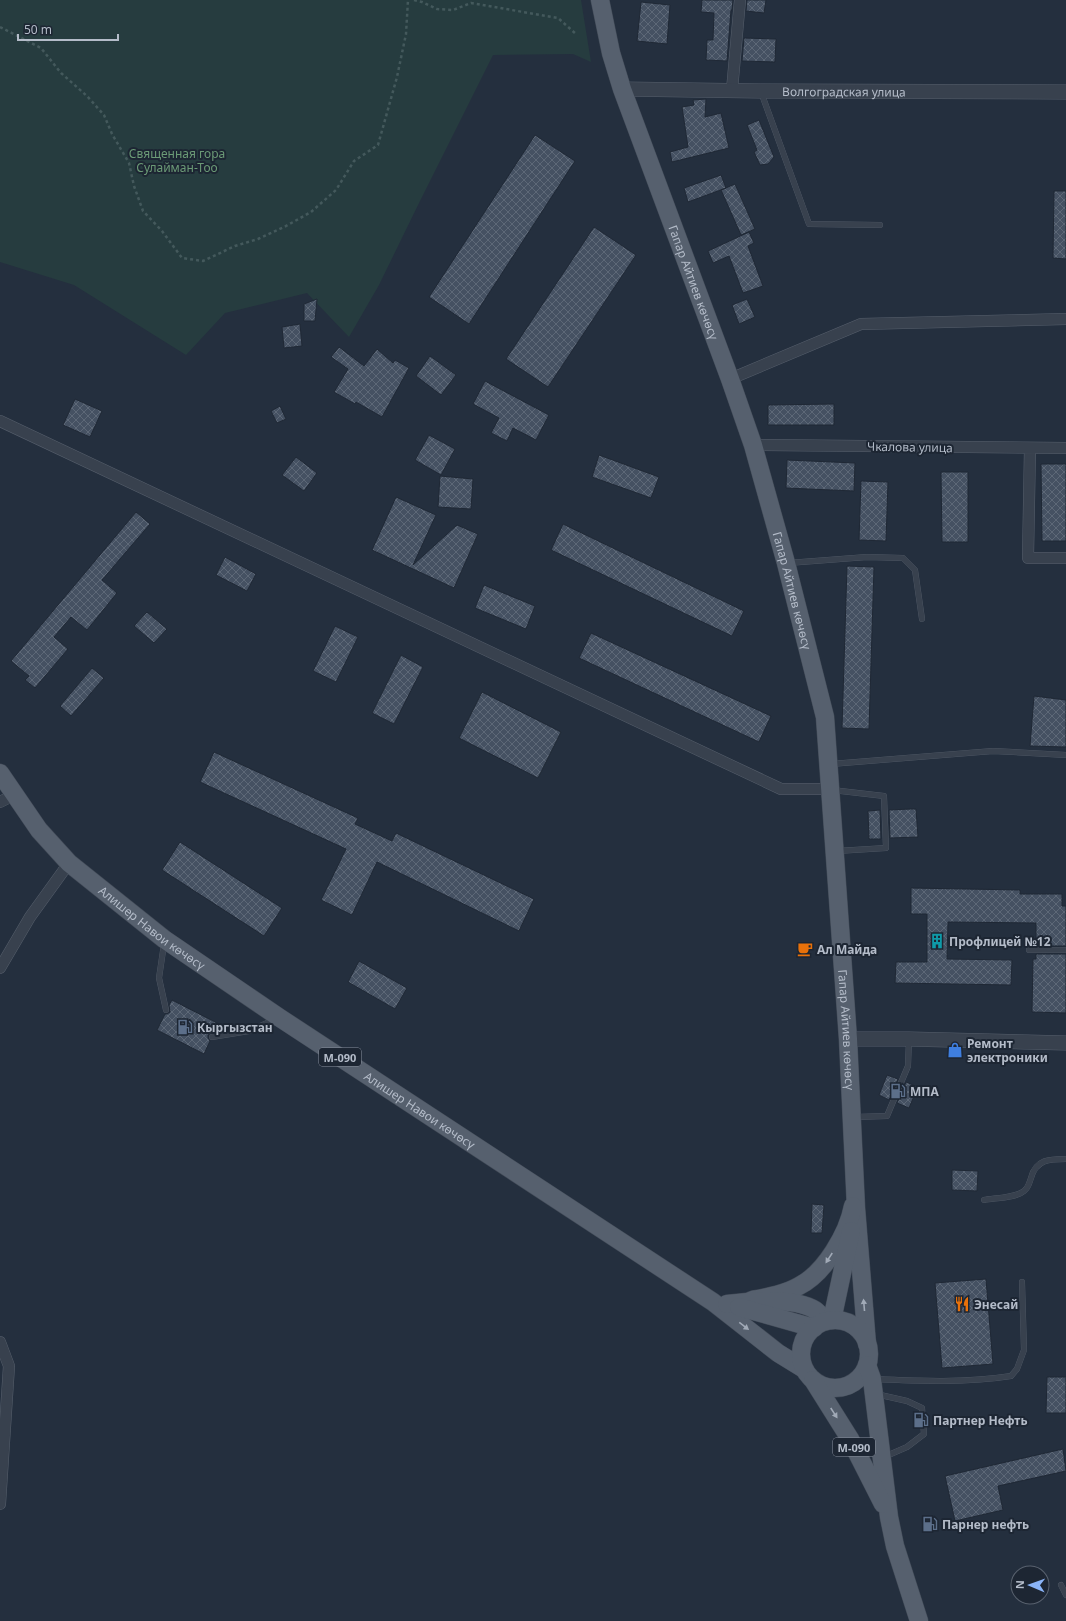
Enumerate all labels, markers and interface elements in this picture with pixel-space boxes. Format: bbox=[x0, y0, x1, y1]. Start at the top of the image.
scale bar bbox=[18, 16, 118, 42]
text: 50 m bbox=[24, 21, 52, 38]
street label: Волгоградская улица bbox=[782, 83, 906, 100]
park label: Священная гора Сулайман-Тоо bbox=[129, 145, 225, 176]
street label: Гапар Айтиев көчөсү bbox=[665, 223, 723, 343]
street label: Чкалова улица bbox=[867, 438, 953, 456]
street label: Гапар Айтиев көчөсү bbox=[769, 530, 816, 652]
street label: Алишер Навои көчөсү bbox=[95, 882, 210, 974]
building icon: Профлицей №12 bbox=[928, 932, 946, 950]
place label: Профлицей №12 bbox=[949, 933, 1051, 950]
cafe icon: Ал Майда bbox=[796, 940, 814, 958]
place label: Ал Майда bbox=[817, 941, 877, 958]
street label: Гапар Айтиев көчөсү bbox=[835, 969, 859, 1091]
fuel station icon: Кыргызстан bbox=[176, 1018, 194, 1036]
place label: Кыргызстан bbox=[197, 1019, 273, 1036]
place label: Ремонт электроники bbox=[967, 1035, 1048, 1066]
shop icon: Ремонт электроники bbox=[946, 1041, 964, 1059]
road number: М-090 bbox=[319, 1048, 361, 1066]
street label: Алишер Навои көчөсү bbox=[361, 1067, 480, 1153]
fuel station icon: МПА bbox=[889, 1082, 907, 1100]
place label: МПА bbox=[910, 1083, 939, 1100]
one-way arrow bbox=[825, 1253, 833, 1264]
restaurant icon: Энесай bbox=[953, 1295, 971, 1313]
place label: Энесай bbox=[974, 1296, 1018, 1313]
one-way arrow bbox=[861, 1299, 867, 1311]
one-way arrow bbox=[738, 1322, 749, 1331]
one-way arrow bbox=[830, 1407, 837, 1419]
fuel station icon: Партнер Нефть bbox=[912, 1411, 930, 1429]
place label: Партнер Нефть bbox=[933, 1412, 1027, 1429]
road number: М-090 bbox=[833, 1438, 875, 1456]
fuel station icon: Парнер нефть bbox=[921, 1515, 939, 1533]
place label: Парнер нефть bbox=[942, 1516, 1029, 1533]
north arrow bbox=[1010, 1565, 1050, 1605]
text: N bbox=[1012, 1580, 1027, 1589]

